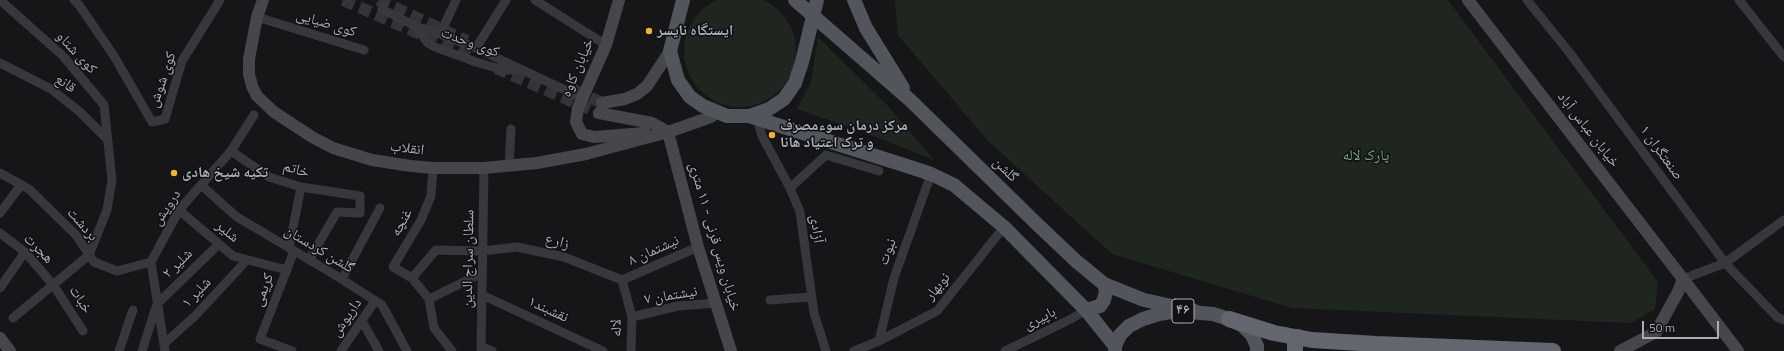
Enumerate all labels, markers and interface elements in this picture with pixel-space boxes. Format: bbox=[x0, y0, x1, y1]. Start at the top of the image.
street label: کوی ضیایی bbox=[294, 6, 358, 42]
place label: ایستگاه نایسر bbox=[657, 22, 733, 40]
street label: کوی وحدت bbox=[438, 24, 502, 62]
marker: ایستگاه نایسر bbox=[644, 26, 654, 36]
street label: کوی شتاو bbox=[52, 28, 100, 78]
street label: خیابان کاوه bbox=[558, 36, 598, 100]
street label: کوی شوش bbox=[145, 50, 181, 110]
street label: قانع bbox=[51, 70, 79, 98]
street label: خیابان عباس آباد bbox=[1553, 89, 1623, 171]
place label: مرکز درمان سوءمصرف و ترک اعتیاد هانا bbox=[780, 117, 908, 152]
street label: ۱ صنعتگران bbox=[1635, 122, 1687, 184]
marker: مرکز درمان سوءمصرف و ترک اعتیاد هانا bbox=[767, 130, 777, 140]
street label: انقلاب bbox=[389, 138, 425, 160]
park label: پارک لاله bbox=[1343, 147, 1389, 165]
street label: گلشن bbox=[988, 154, 1022, 186]
street label: خاتم bbox=[281, 158, 311, 182]
street label: خیابان ویس قرنی - ۱۱ متری bbox=[684, 161, 744, 313]
place label: تکیه شیخ هادی bbox=[182, 164, 268, 182]
marker: تکیه شیخ هادی bbox=[169, 168, 179, 178]
street label: درویش bbox=[149, 187, 185, 229]
street label: بردشت bbox=[63, 205, 101, 245]
street label: غنچه bbox=[387, 206, 417, 240]
street label: سلطان سراج الدین bbox=[459, 209, 479, 309]
street label: آزادی bbox=[805, 214, 827, 244]
street label: شلیر bbox=[212, 217, 242, 247]
street label: گلشن کردستان bbox=[281, 222, 357, 278]
street label: هجرت bbox=[19, 230, 57, 268]
street label: زارع bbox=[543, 230, 571, 254]
street label: نیشتمان ۸ bbox=[626, 232, 682, 270]
street label: نبوت bbox=[875, 236, 901, 268]
street label: شلیر ۲ bbox=[159, 245, 197, 283]
street label: نوبهار bbox=[921, 270, 955, 304]
street label: کریمی bbox=[250, 271, 278, 309]
street label: شلیر ۱ bbox=[178, 274, 216, 312]
street label: خبات bbox=[64, 283, 96, 317]
street label: نیشتمان ۷ bbox=[643, 283, 699, 309]
street label: نقشبند۱ bbox=[525, 293, 571, 327]
street label: داریوش bbox=[328, 295, 366, 341]
road number: ۴۶ bbox=[1172, 299, 1194, 323]
street label: باپیری bbox=[1021, 304, 1059, 334]
scale bar bbox=[1644, 313, 1721, 339]
text: 50 m bbox=[1649, 318, 1675, 337]
street label: لاله bbox=[608, 319, 626, 337]

